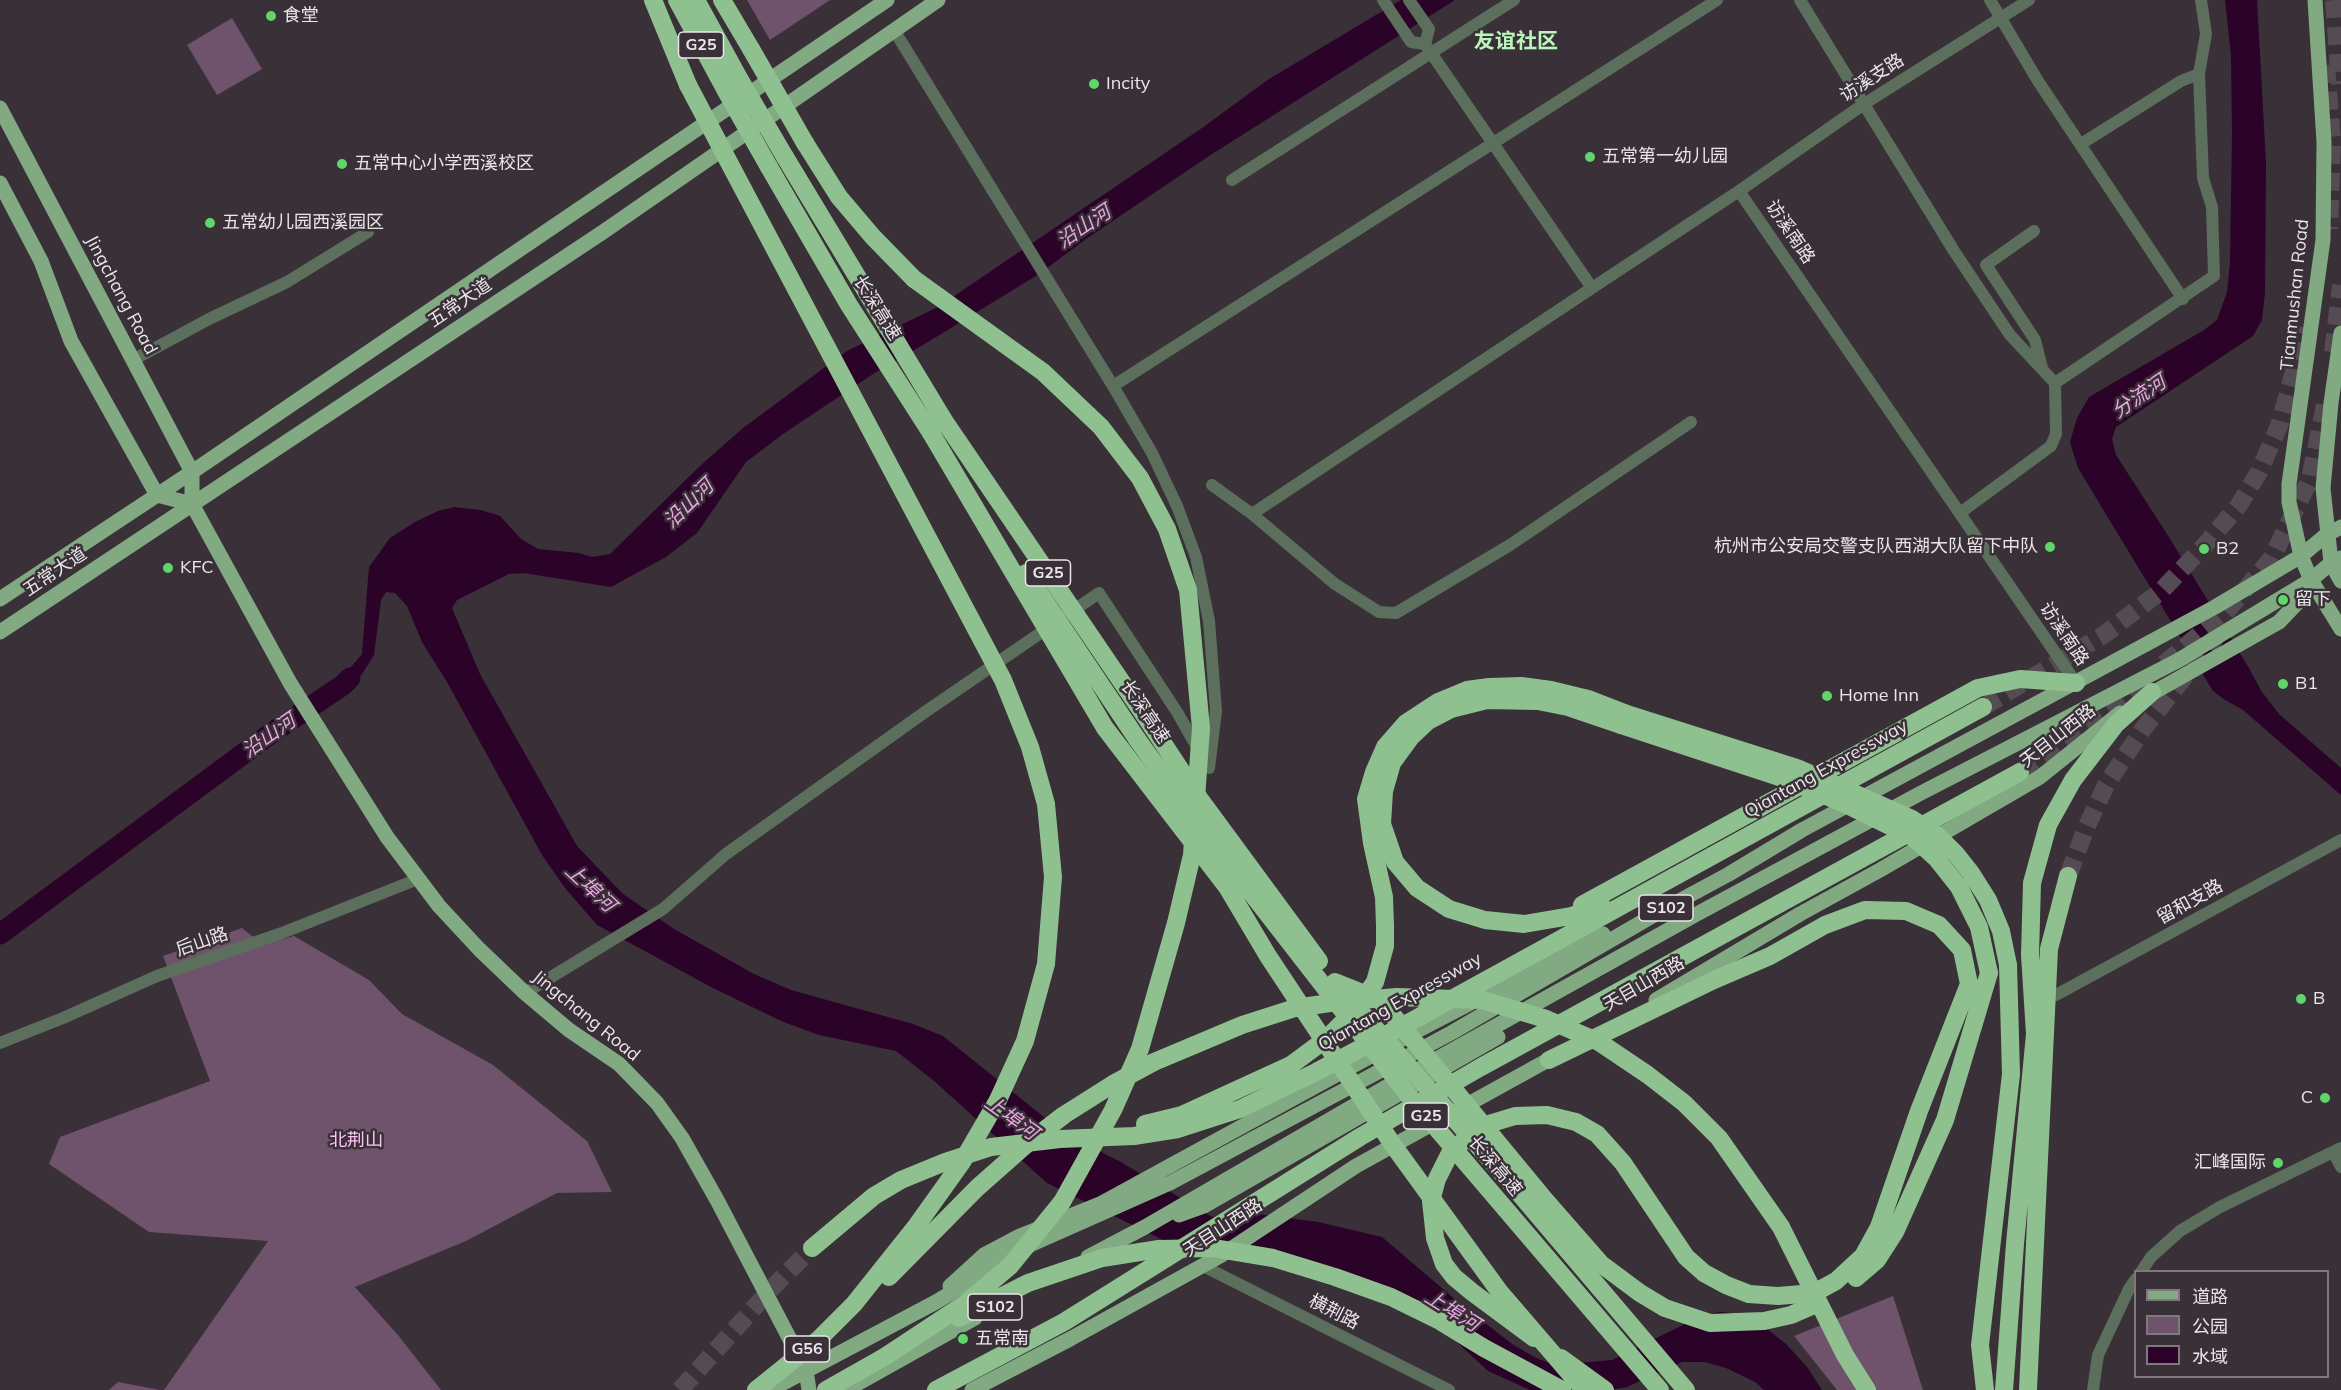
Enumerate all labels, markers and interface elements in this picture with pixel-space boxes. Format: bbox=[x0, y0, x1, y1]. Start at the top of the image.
place label: 食堂 bbox=[283, 5, 319, 27]
marker: 食堂 bbox=[264, 9, 278, 23]
district label: 友谊社区 bbox=[1474, 29, 1558, 55]
road number: G25 bbox=[678, 32, 724, 58]
street label: 访溪支路 bbox=[1836, 49, 1908, 107]
place label: Incity bbox=[1106, 73, 1150, 95]
marker: Incity bbox=[1087, 77, 1101, 91]
place label: 五常第一幼儿园 bbox=[1602, 146, 1728, 168]
marker: 五常第一幼儿园 bbox=[1583, 150, 1597, 164]
place label: 五常中心小学西溪校区 bbox=[354, 153, 534, 175]
marker: 五常中心小学西溪校区 bbox=[335, 157, 349, 171]
street label: 访溪南路 bbox=[1761, 196, 1819, 268]
water label: 沿山河 bbox=[1052, 200, 1116, 254]
place label: 五常幼儿园西溪园区 bbox=[222, 212, 384, 234]
marker: 五常幼儿园西溪园区 bbox=[203, 216, 217, 230]
street label: Tianmushan Road bbox=[2276, 218, 2314, 372]
street label: Jingchang Road bbox=[80, 232, 162, 358]
street label: 长深高速 bbox=[849, 272, 905, 344]
street label: 五常大道 bbox=[424, 274, 496, 332]
water label: 分流河 bbox=[2107, 370, 2171, 424]
water label: 沿山河 bbox=[659, 475, 719, 533]
place label: 杭州市公安局交警支队西湖大队留下中队 bbox=[1714, 536, 2038, 558]
place label: B2 bbox=[2216, 538, 2239, 560]
marker: 杭州市公安局交警支队西湖大队留下中队 bbox=[2043, 540, 2057, 554]
marker: B2 bbox=[2197, 542, 2211, 556]
street label: 五常大道 bbox=[19, 543, 91, 601]
place label: KFC bbox=[180, 557, 214, 579]
road number: G25 bbox=[1026, 560, 1070, 586]
marker: KFC bbox=[161, 561, 175, 575]
place label: 留下 bbox=[2295, 589, 2331, 611]
marker: 留下 bbox=[2276, 593, 2290, 607]
street label: 访溪南路 bbox=[2035, 598, 2093, 670]
place label: B1 bbox=[2295, 673, 2318, 695]
street label: 长深高速 bbox=[1116, 676, 1174, 748]
marker: B1 bbox=[2276, 677, 2290, 691]
place label: Home Inn bbox=[1839, 685, 1919, 707]
marker: Home Inn bbox=[1820, 689, 1834, 703]
street label: 天目山西路 bbox=[2016, 700, 2100, 772]
water label: 沿山河 bbox=[238, 709, 300, 763]
street label: Qiantang Expressway bbox=[1741, 715, 1911, 823]
water label: 上埠河 bbox=[560, 859, 620, 917]
street label: 留和支路 bbox=[2153, 875, 2227, 929]
road number: S102 bbox=[1639, 895, 1693, 921]
street label: 后山路 bbox=[173, 923, 231, 961]
street label: Qiantang Expressway bbox=[1315, 948, 1485, 1056]
street label: 天目山西路 bbox=[1600, 952, 1688, 1016]
street label: Jingchang Road bbox=[528, 966, 644, 1066]
place label: B bbox=[2313, 988, 2325, 1010]
marker: B bbox=[2294, 992, 2308, 1006]
place label: C bbox=[2301, 1087, 2313, 1109]
water label: 上埠河 bbox=[980, 1091, 1042, 1145]
marker: C bbox=[2318, 1091, 2332, 1105]
road number: G25 bbox=[1404, 1103, 1448, 1129]
park label: 北荆山 bbox=[329, 1130, 383, 1152]
street label: 长深高速 bbox=[1464, 1131, 1526, 1201]
place label: 汇峰国际 bbox=[2194, 1152, 2266, 1174]
marker: 汇峰国际 bbox=[2271, 1156, 2285, 1170]
street label: 天目山西路 bbox=[1179, 1194, 1267, 1262]
legend bbox=[2134, 1270, 2329, 1378]
water label: 上埠河 bbox=[1420, 1285, 1484, 1337]
text: 道路 bbox=[2192, 1285, 2228, 1308]
street label: 横荆路 bbox=[1305, 1290, 1363, 1334]
road number: S102 bbox=[968, 1294, 1022, 1320]
text: 公园 bbox=[2192, 1315, 2228, 1338]
place label: 五常南 bbox=[975, 1328, 1029, 1350]
marker: 五常南 bbox=[956, 1332, 970, 1346]
road number: G56 bbox=[784, 1336, 830, 1362]
text: 水域 bbox=[2192, 1345, 2228, 1368]

